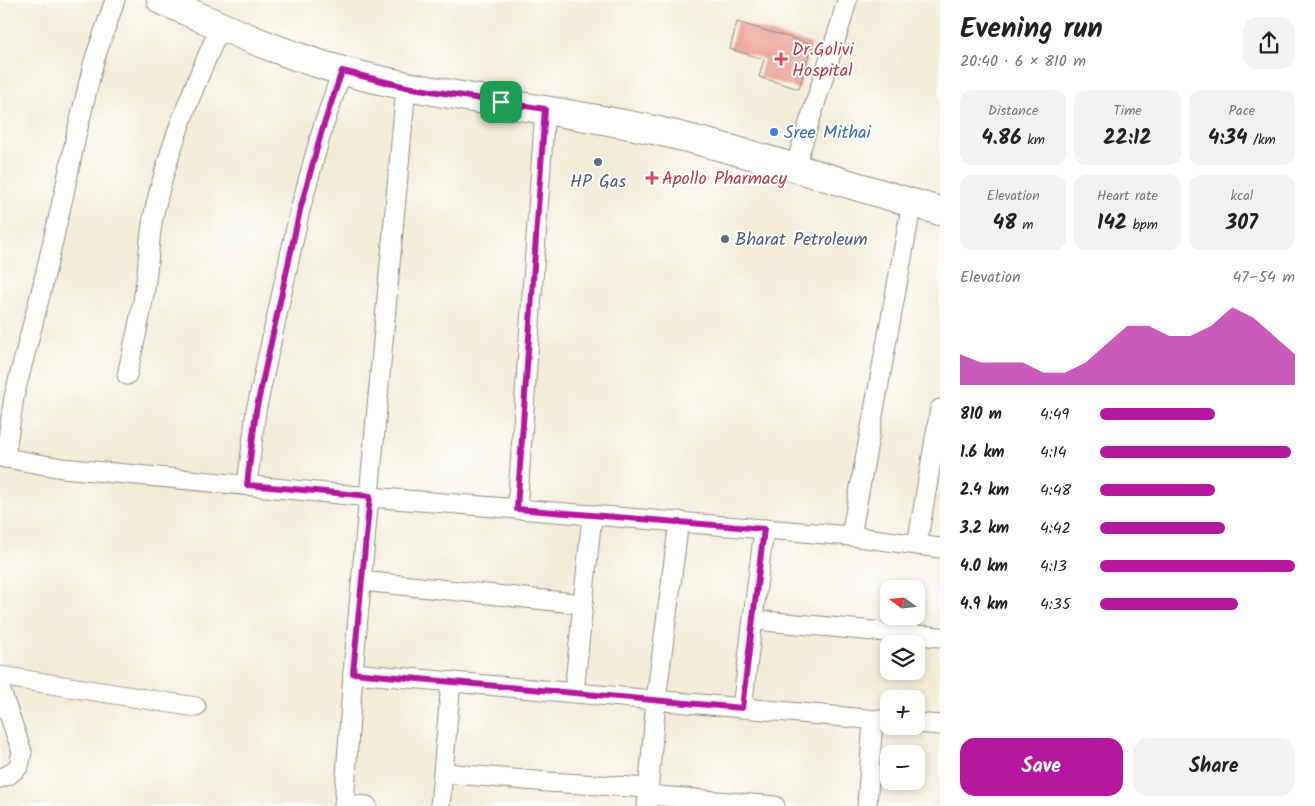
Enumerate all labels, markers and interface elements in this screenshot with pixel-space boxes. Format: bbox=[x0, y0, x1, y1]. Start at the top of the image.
text: Evening run bbox=[960, 7, 1103, 52]
button: share bbox=[1243, 17, 1295, 69]
place label: Dr.Golivi Hospital bbox=[792, 36, 854, 86]
text: 20:40 · 6 × 810 m bbox=[960, 49, 1086, 74]
marker: Dr.Golivi Hospital bbox=[774, 52, 788, 66]
pin bbox=[480, 81, 522, 123]
icon: arrive bbox=[487, 88, 515, 116]
text: Distance bbox=[988, 100, 1038, 122]
text: Time bbox=[1113, 100, 1142, 122]
text: Pace bbox=[1228, 100, 1255, 122]
place label: Sree Mithai bbox=[784, 119, 871, 148]
text: 4.86 bbox=[981, 122, 1022, 155]
text: 22:12 bbox=[1103, 122, 1152, 155]
text: 4:34 bbox=[1208, 122, 1247, 155]
marker: Sree Mithai bbox=[768, 126, 780, 138]
text: km bbox=[1022, 129, 1045, 151]
text: /km bbox=[1247, 129, 1276, 151]
marker: HP Gas bbox=[592, 156, 604, 168]
place label: Apollo Pharmacy bbox=[662, 165, 787, 194]
place label: HP Gas bbox=[570, 168, 626, 197]
marker: Apollo Pharmacy bbox=[646, 172, 658, 184]
text: Elevation bbox=[987, 185, 1040, 207]
text: Heart rate bbox=[1097, 185, 1158, 207]
text: kcal bbox=[1230, 185, 1253, 207]
text: 48 bbox=[993, 207, 1017, 240]
text: 142 bbox=[1097, 207, 1127, 240]
text: 307 bbox=[1226, 207, 1258, 240]
text: m bbox=[1017, 214, 1033, 236]
text: bpm bbox=[1127, 214, 1158, 236]
place label: Bharat Petroleum bbox=[735, 226, 868, 255]
marker: Bharat Petroleum bbox=[719, 233, 731, 245]
text: Elevation bbox=[960, 265, 1021, 290]
text: 47–54 m bbox=[1232, 265, 1295, 290]
text: 810 m bbox=[960, 402, 1002, 427]
text: 4:49 bbox=[1040, 402, 1069, 427]
text: 1.6 km bbox=[960, 440, 1004, 465]
text: 4:14 bbox=[1040, 440, 1067, 465]
text: 2.4 km bbox=[960, 478, 1009, 503]
text: 4:48 bbox=[1040, 478, 1071, 503]
text: 3.2 km bbox=[960, 516, 1009, 541]
text: 4:42 bbox=[1040, 516, 1071, 541]
text: 4.0 km bbox=[960, 554, 1008, 579]
text: 4:13 bbox=[1040, 554, 1067, 579]
north arrow bbox=[880, 580, 925, 625]
map controls bbox=[880, 580, 925, 790]
text: 4.9 km bbox=[960, 592, 1008, 617]
text: 4:35 bbox=[1040, 592, 1070, 617]
button: layers bbox=[880, 635, 925, 680]
button: + bbox=[880, 690, 925, 735]
button: Save bbox=[960, 738, 1123, 796]
button: Share bbox=[1133, 738, 1295, 796]
button: − bbox=[880, 745, 925, 790]

